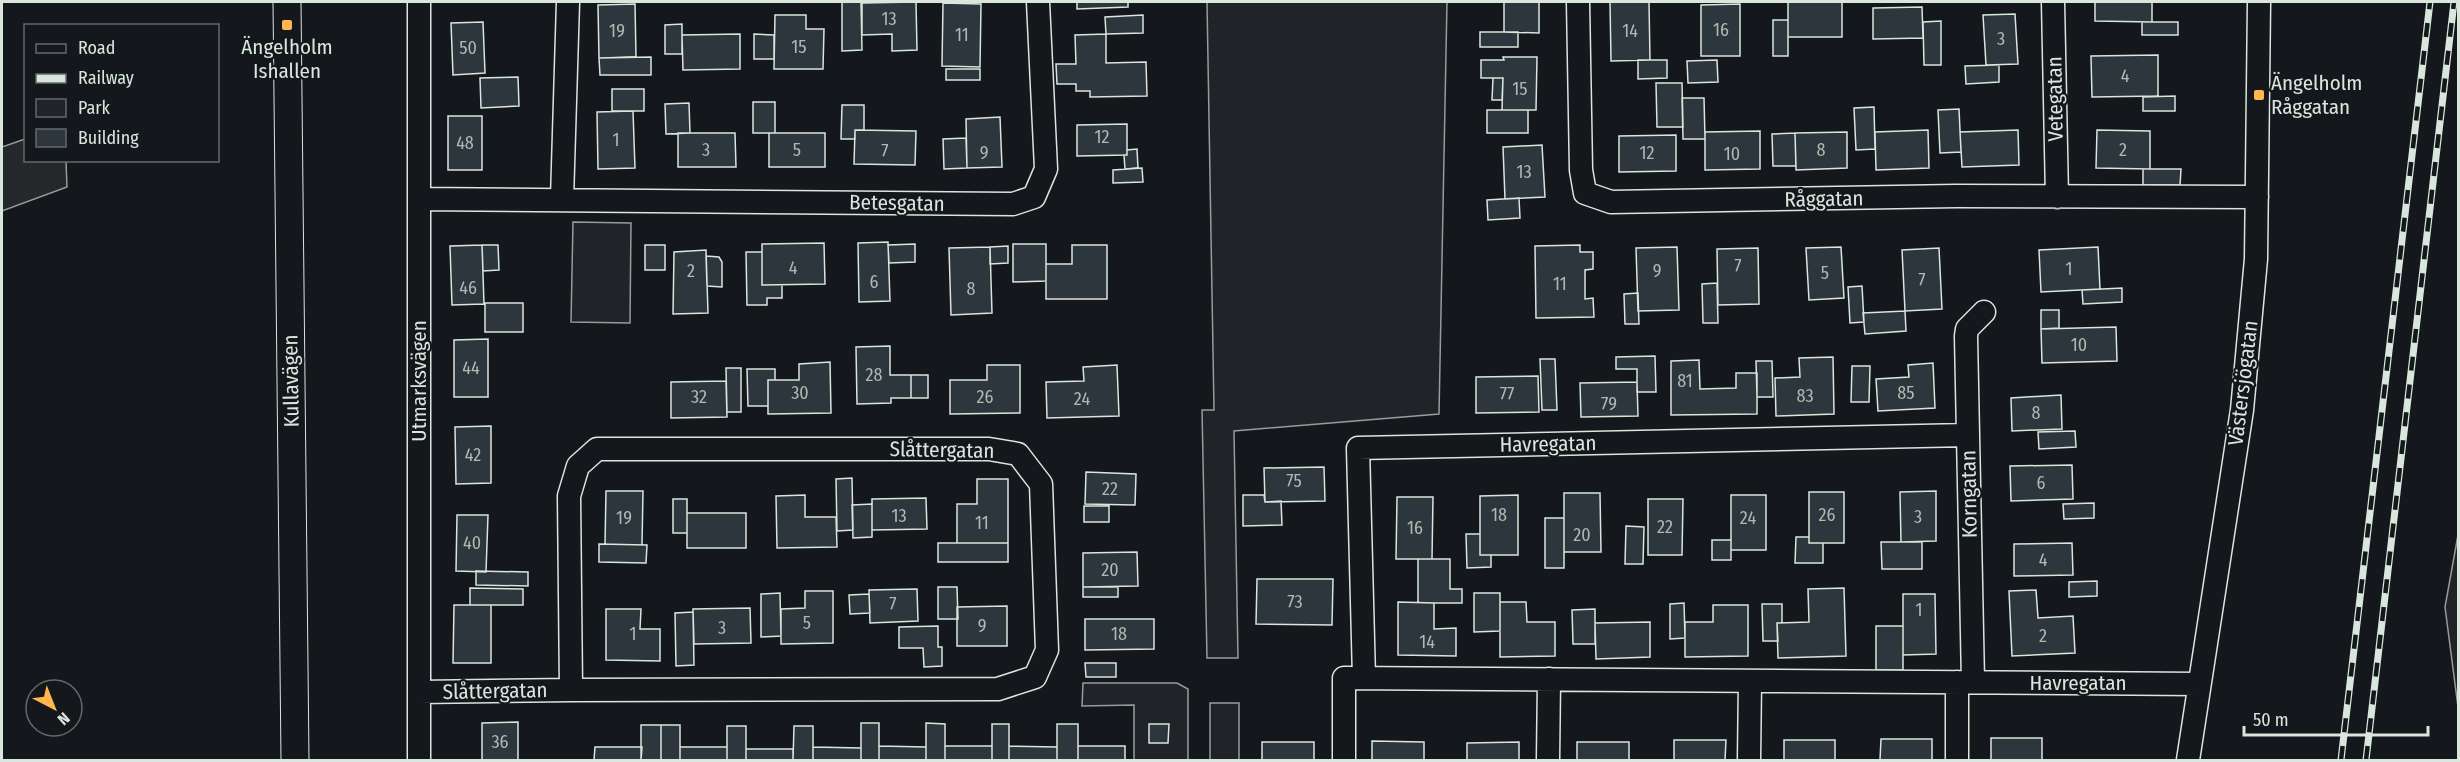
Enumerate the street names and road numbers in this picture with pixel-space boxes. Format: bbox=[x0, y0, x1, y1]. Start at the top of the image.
street label: Vetegatan bbox=[2041, 56, 2069, 142]
street label: Råggatan bbox=[1784, 185, 1864, 213]
street label: Betesgatan bbox=[849, 189, 945, 217]
street label: Västersjögatan bbox=[2222, 319, 2264, 447]
street label: Utmarksvägen bbox=[406, 320, 432, 442]
street label: Kullavägen bbox=[277, 334, 305, 428]
street label: Havregatan bbox=[1499, 430, 1597, 458]
street label: Slåttergatan bbox=[889, 436, 995, 464]
street label: Korngatan bbox=[1955, 450, 1983, 538]
street label: Havregatan bbox=[2030, 670, 2127, 696]
street label: Slåttergatan bbox=[442, 677, 548, 705]

